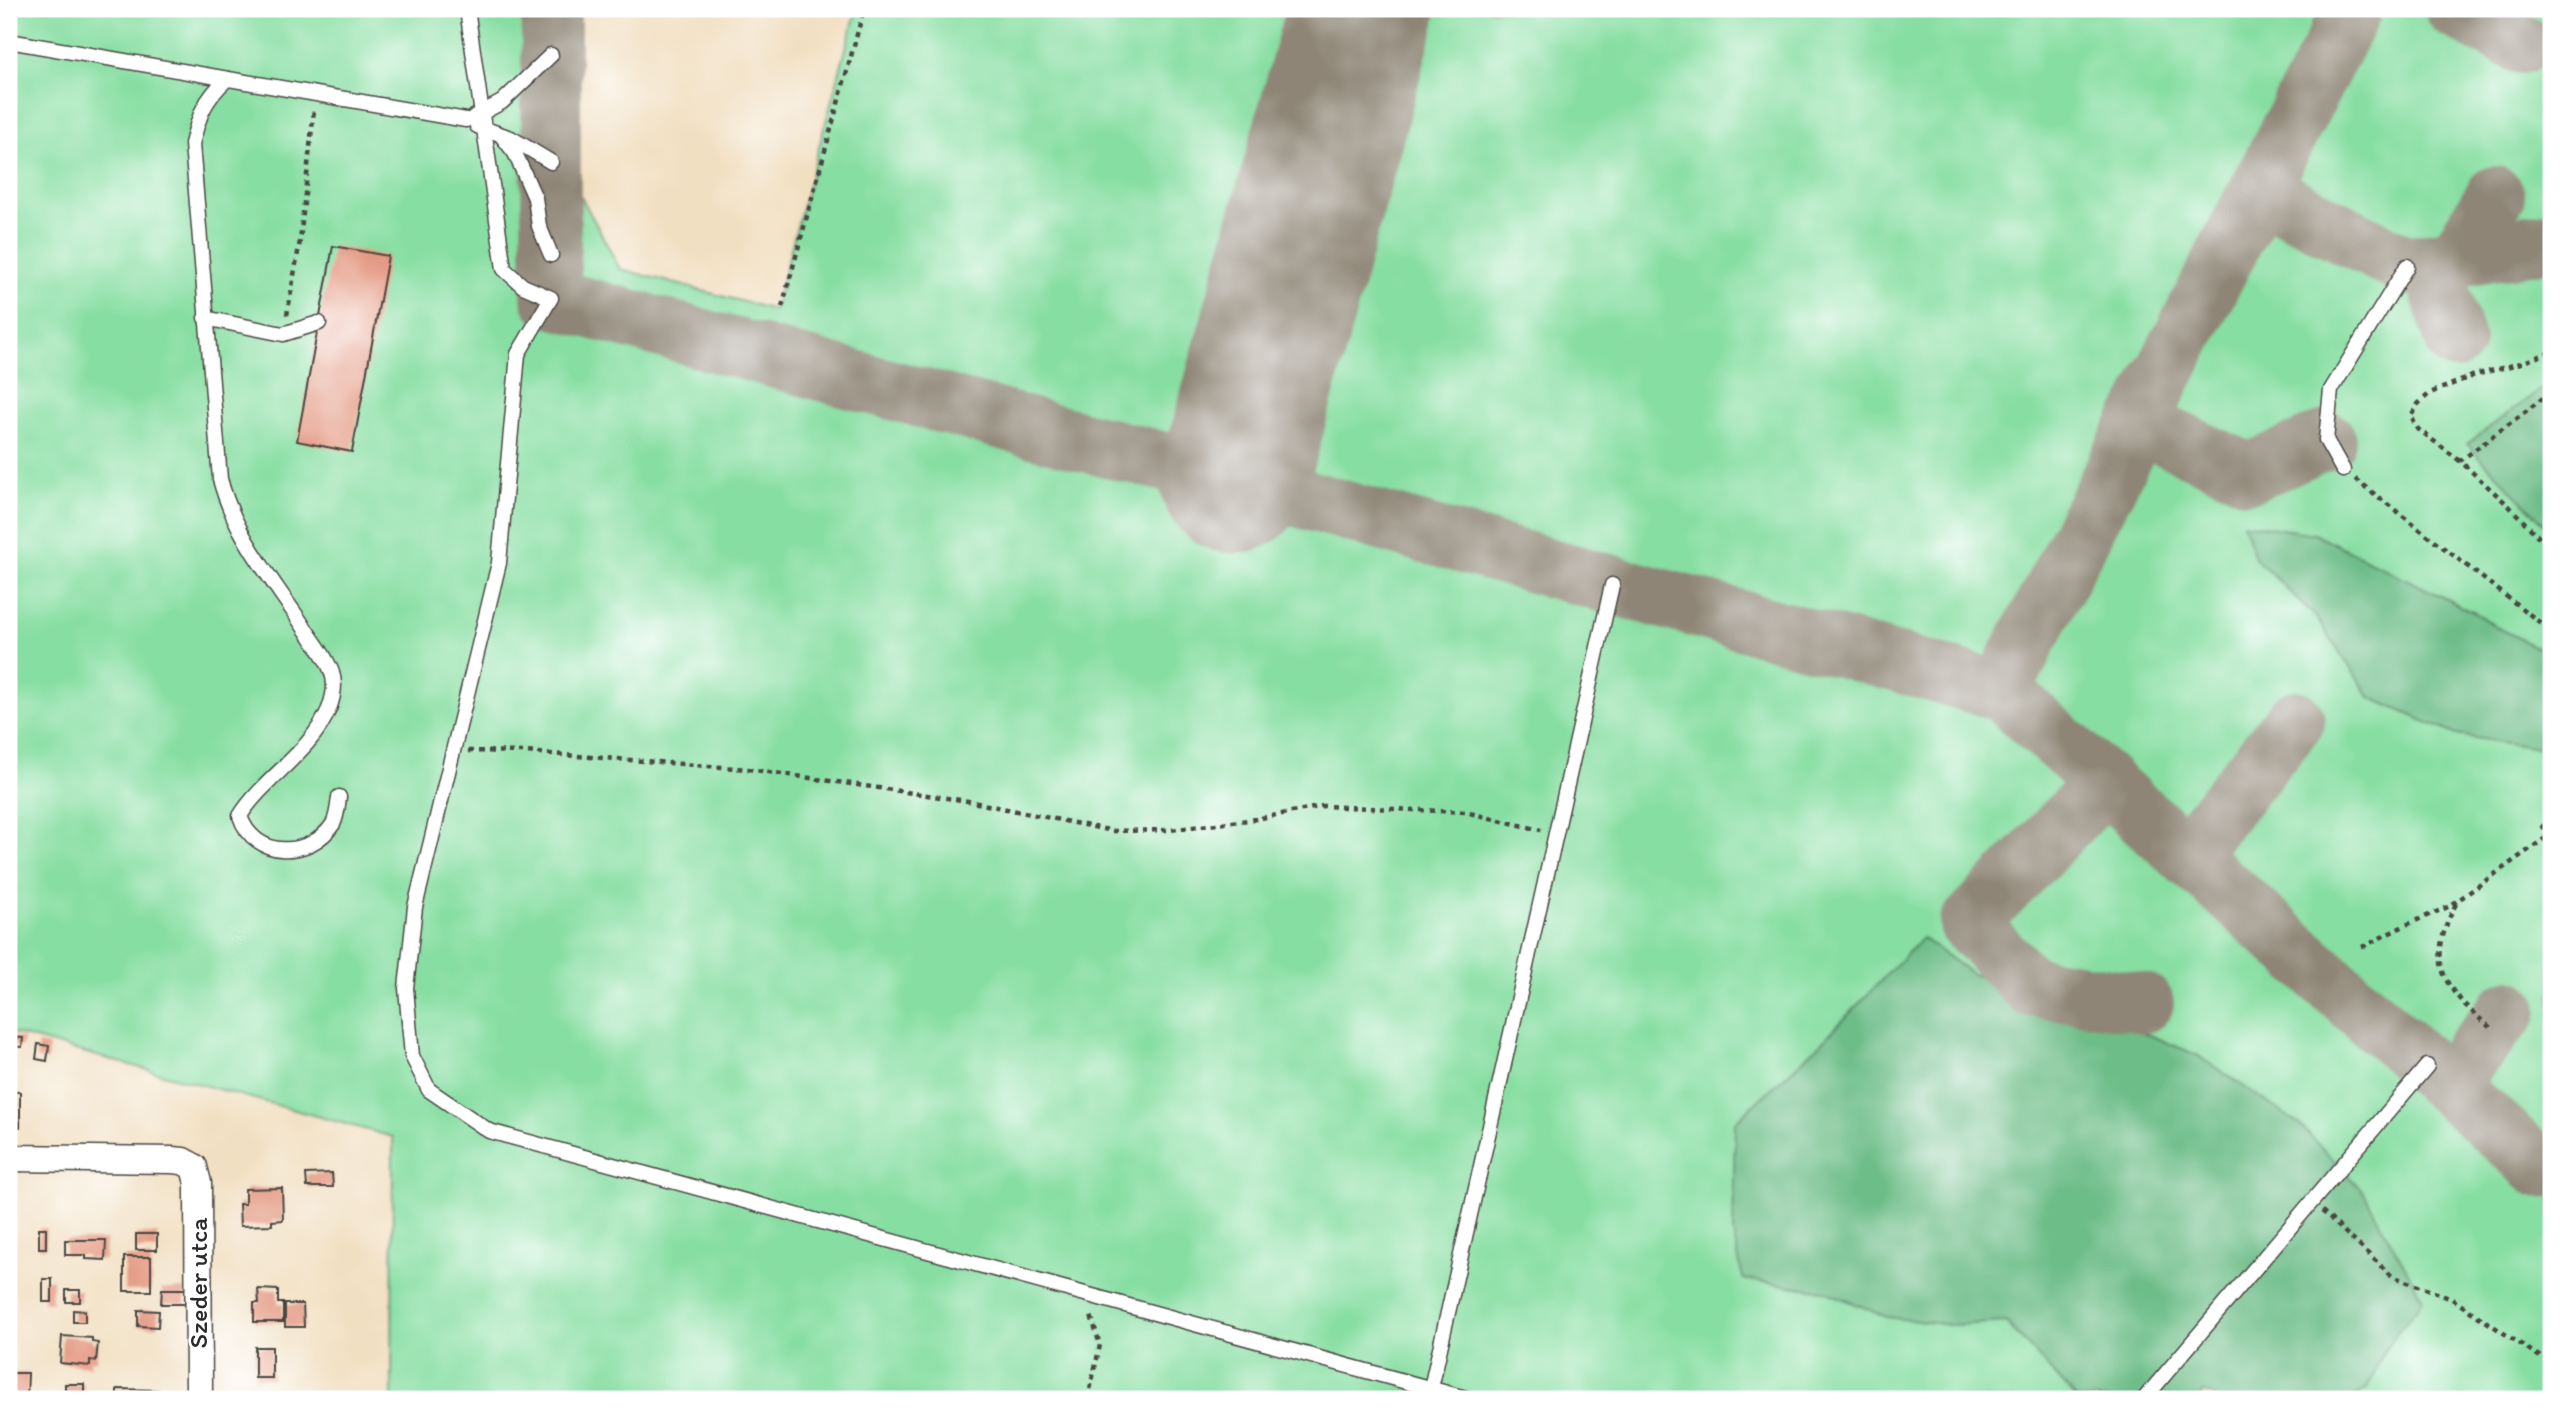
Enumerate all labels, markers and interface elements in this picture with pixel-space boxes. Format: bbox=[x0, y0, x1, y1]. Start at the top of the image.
street label: Szeder utca bbox=[182, 1217, 214, 1349]

